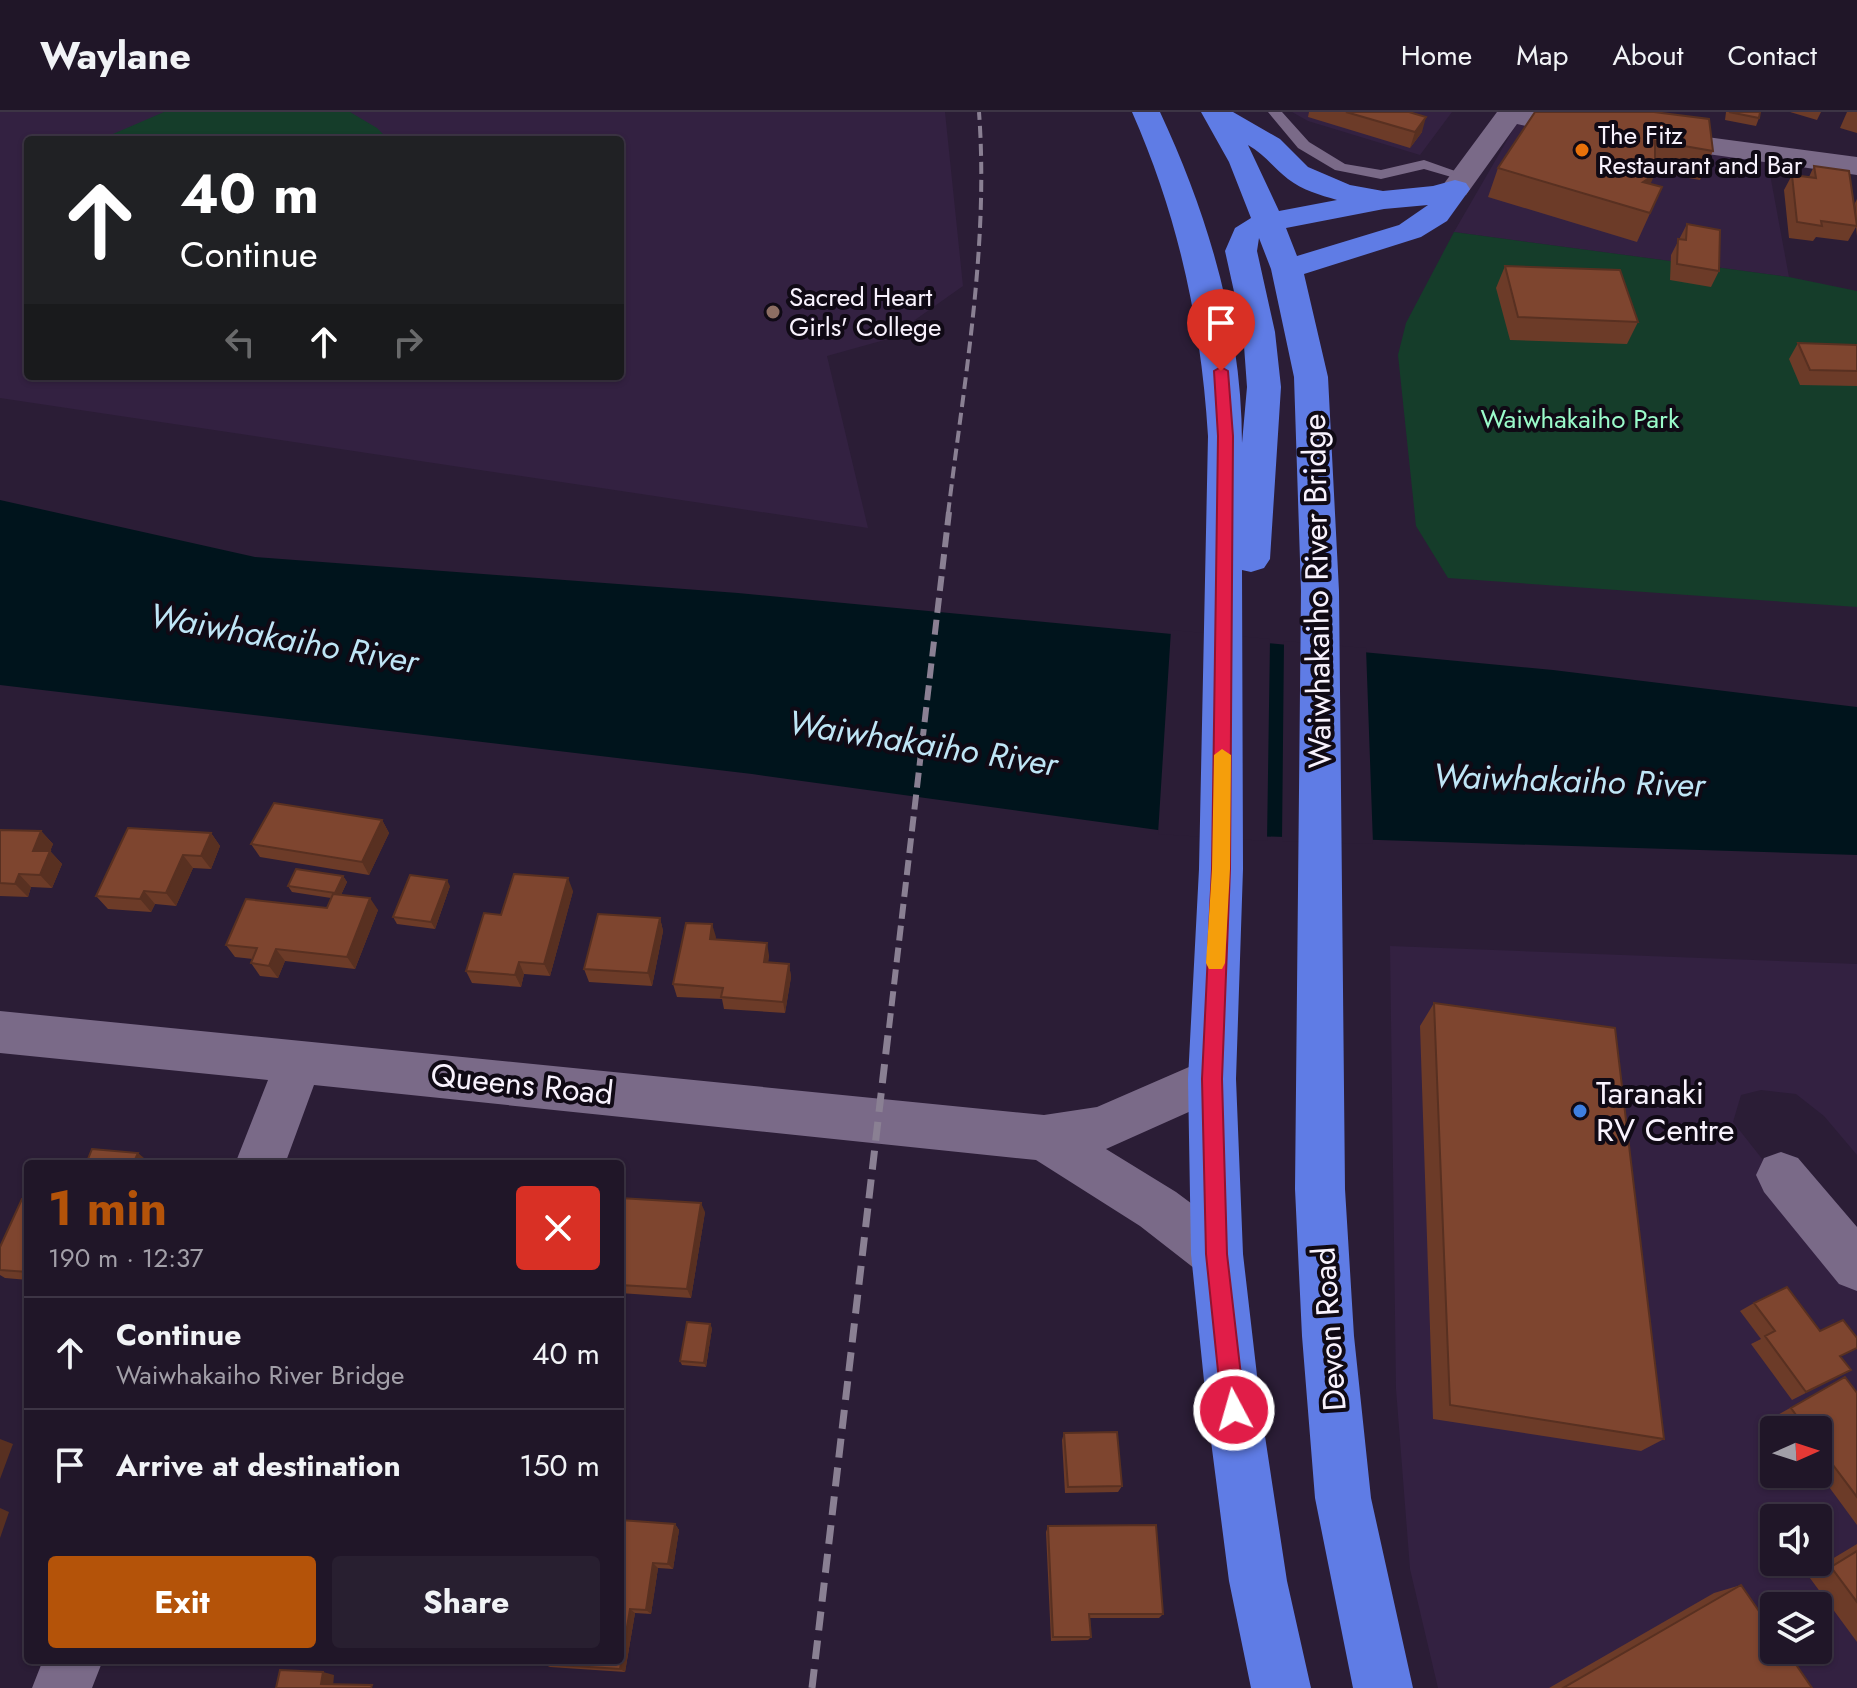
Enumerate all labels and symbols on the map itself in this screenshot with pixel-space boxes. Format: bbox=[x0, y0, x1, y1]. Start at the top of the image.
place label: The Fitz Restaurant and Bar bbox=[1598, 116, 1803, 184]
marker: The Fitz Restaurant and Bar bbox=[1573, 141, 1591, 159]
place label: Sacred Heart Girls' College bbox=[789, 278, 941, 346]
pin bbox=[1187, 289, 1255, 371]
marker: Sacred Heart Girls' College bbox=[764, 303, 782, 321]
park label: Waiwhakaiho Park bbox=[1481, 400, 1680, 438]
street label: Waiwhakaiho River Bridge bbox=[1291, 413, 1343, 769]
water label: Waiwhakaiho River bbox=[146, 591, 424, 687]
water label: Waiwhakaiho River bbox=[785, 698, 1063, 789]
water label: Waiwhakaiho River bbox=[1432, 751, 1707, 810]
street label: Queens Road bbox=[428, 1052, 616, 1116]
place label: Taranaki RV Centre bbox=[1596, 1070, 1735, 1153]
marker: Taranaki RV Centre bbox=[1571, 1102, 1589, 1120]
street label: Devon Road bbox=[1300, 1245, 1358, 1413]
position arrow bbox=[1192, 1368, 1276, 1452]
north arrow bbox=[1760, 1416, 1832, 1488]

